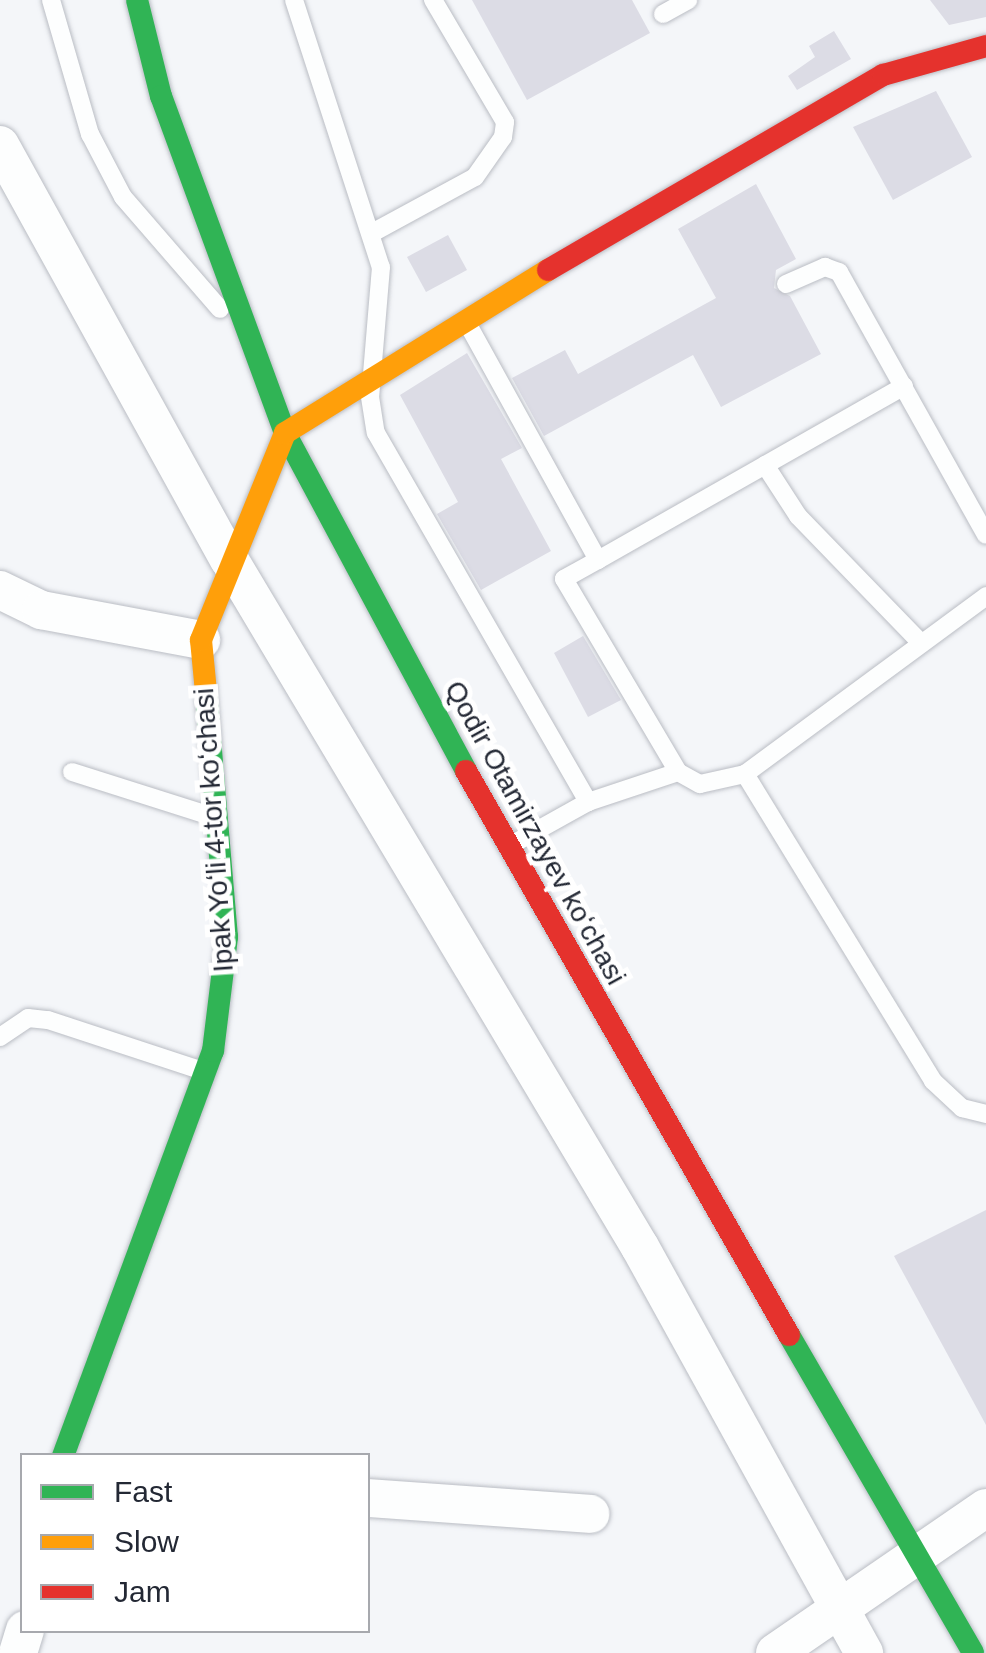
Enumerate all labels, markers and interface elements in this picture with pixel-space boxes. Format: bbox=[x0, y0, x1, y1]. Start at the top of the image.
street label: Qodir Otamirzayev koʻchasi bbox=[437, 675, 633, 991]
street label: Ipak Yoʻli 4-tor koʻchasi bbox=[187, 687, 241, 973]
legend bbox=[20, 1453, 370, 1633]
text: Fast bbox=[114, 1475, 172, 1508]
text: Slow bbox=[114, 1525, 179, 1558]
text: Jam bbox=[114, 1575, 171, 1608]

